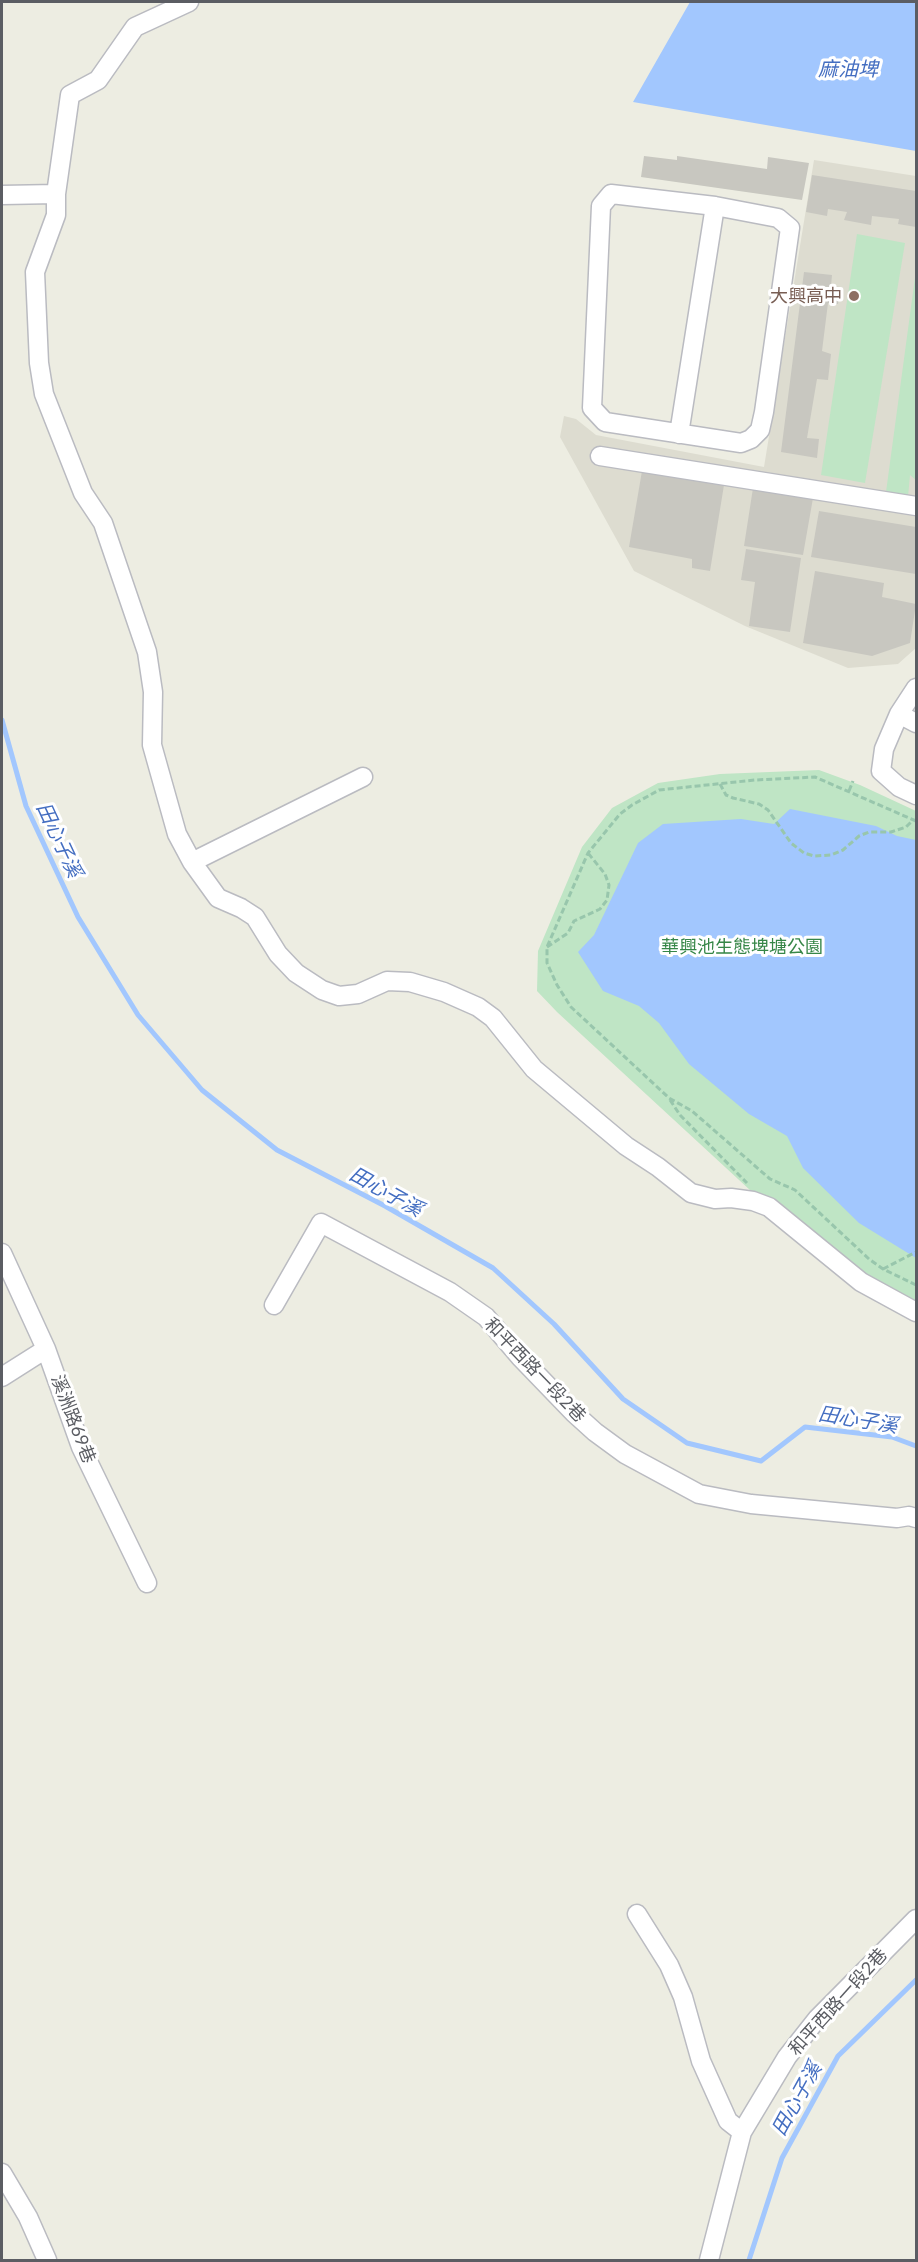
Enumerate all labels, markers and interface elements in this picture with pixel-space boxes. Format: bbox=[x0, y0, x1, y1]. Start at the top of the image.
water label: 麻油埤 bbox=[818, 58, 878, 82]
place label: 大興高中 bbox=[770, 285, 842, 307]
marker: 大興高中 bbox=[847, 289, 861, 303]
water label: 田心子溪 bbox=[31, 799, 87, 881]
park label: 華興池生態埤塘公園 bbox=[661, 936, 823, 958]
water label: 田心子溪 bbox=[345, 1162, 427, 1222]
street label: 和平西路一段2巷 bbox=[480, 1313, 590, 1427]
street label: 溪洲路69巷 bbox=[46, 1372, 100, 1466]
water label: 田心子溪 bbox=[817, 1402, 899, 1438]
street label: 和平西路一段2巷 bbox=[784, 1944, 892, 2060]
water label: 田心子溪 bbox=[767, 2058, 827, 2140]

